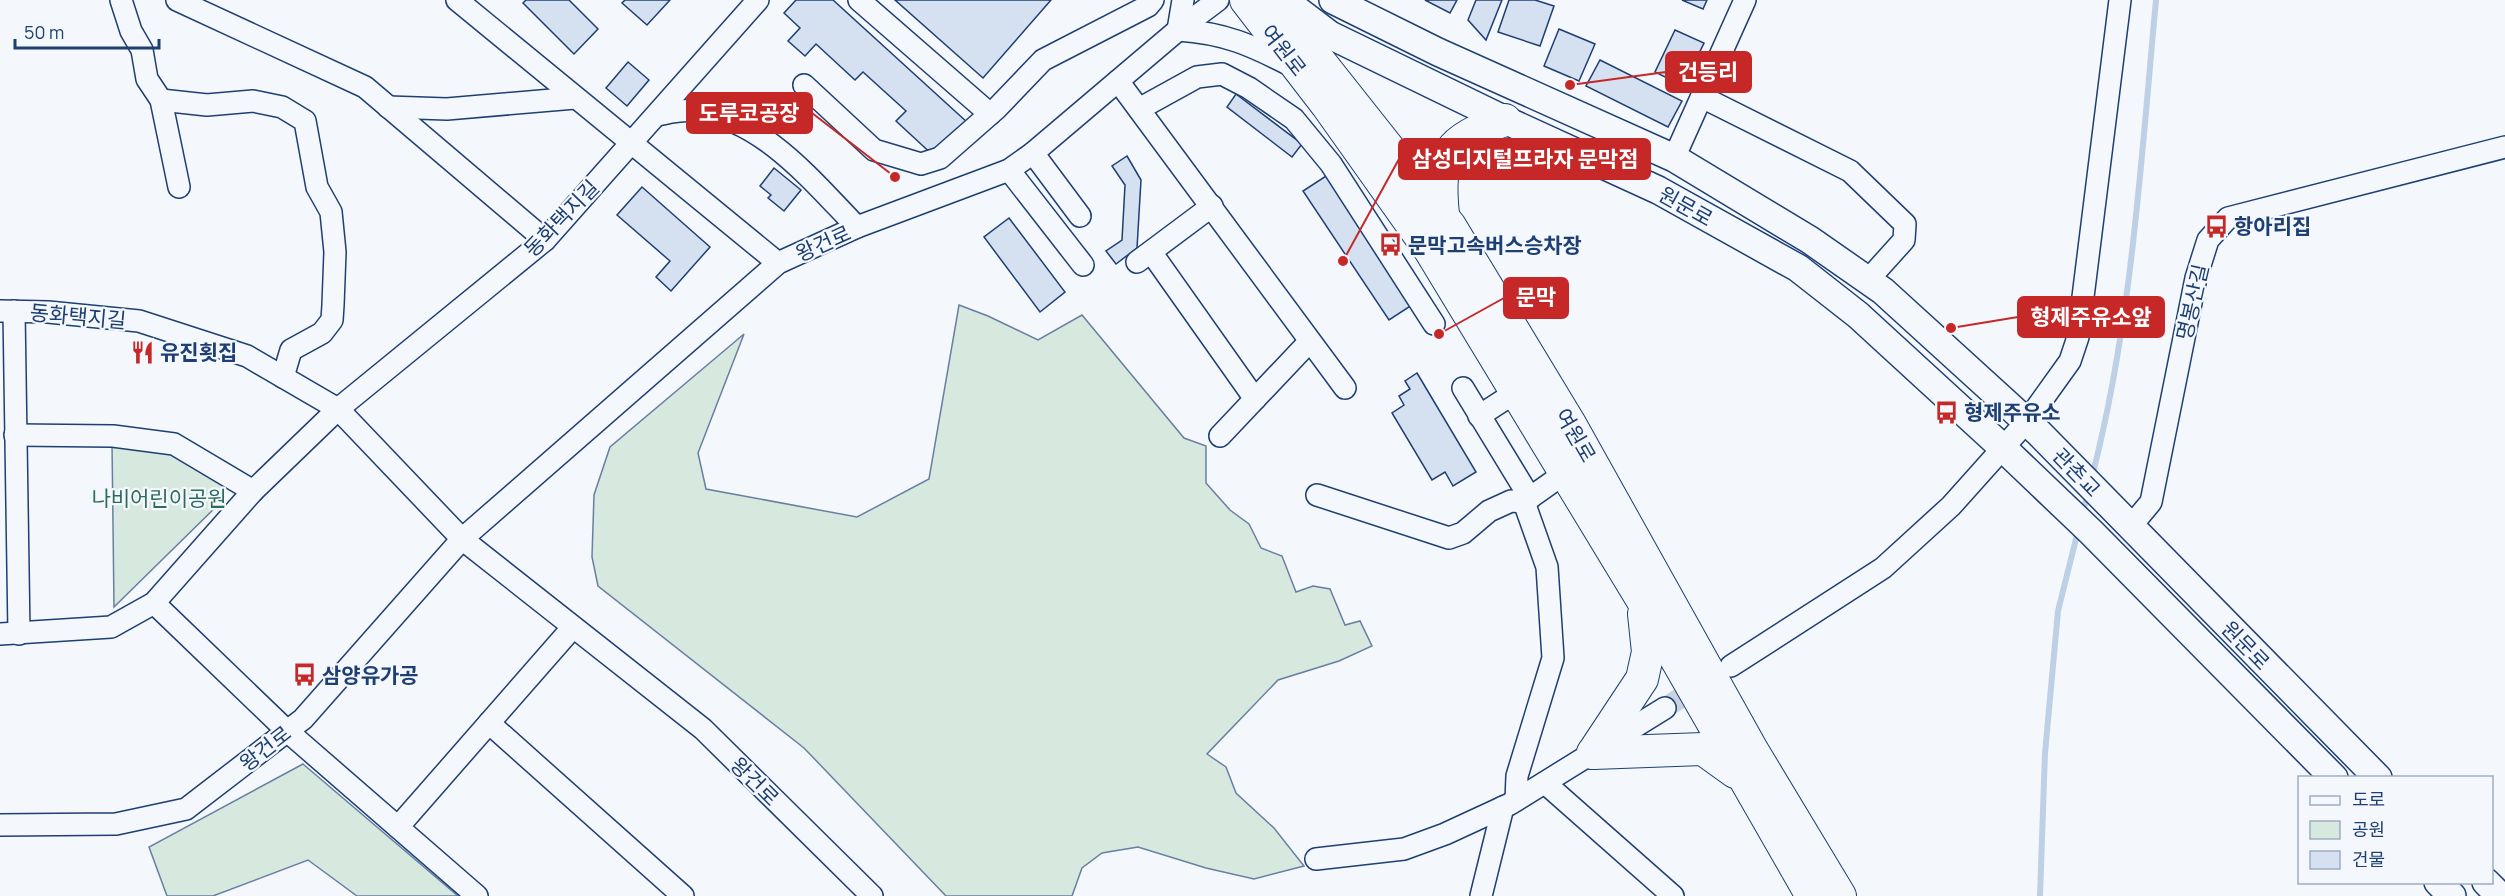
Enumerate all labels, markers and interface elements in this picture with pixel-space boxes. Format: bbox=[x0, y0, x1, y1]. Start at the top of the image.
scale bar bbox=[15, 12, 159, 50]
street label: 여원로 bbox=[1255, 19, 1313, 81]
text: 50 m bbox=[24, 20, 64, 44]
callout: 건등리 bbox=[1666, 52, 1751, 92]
text: 건등리 bbox=[1678, 57, 1738, 87]
callout: 도루코공장 bbox=[687, 93, 812, 133]
text: 도루코공장 bbox=[698, 98, 800, 128]
callout: 삼성디지털프라자 문막점 bbox=[1399, 139, 1650, 179]
text: 삼성디지털프라자 문막점 bbox=[1411, 144, 1639, 174]
street label: 동화택지길 bbox=[517, 174, 605, 262]
street label: 원문로 bbox=[1654, 180, 1718, 232]
place label: 항아리집 bbox=[2234, 212, 2311, 240]
bus stop icon: 항아리집 bbox=[2203, 213, 2229, 239]
street label: 왕건로 bbox=[791, 218, 855, 268]
place label: 문막고속버스승차장 bbox=[1408, 231, 1582, 259]
bus stop icon: 문막고속버스승차장 bbox=[1377, 232, 1403, 258]
street label: 명봉산길 bbox=[2170, 261, 2214, 343]
callout: 문막 bbox=[1504, 278, 1568, 318]
text: 문막 bbox=[1516, 282, 1556, 312]
callout: 형제주유소앞 bbox=[2018, 297, 2164, 337]
street label: 동화택지길 bbox=[29, 298, 127, 334]
text: 형제주유소앞 bbox=[2030, 302, 2152, 332]
place label: 유진횟집 bbox=[160, 338, 237, 366]
restaurant icon: 유진횟집 bbox=[129, 339, 155, 365]
place label: 형제주유소 bbox=[1964, 398, 2061, 426]
bus stop icon: 형제주유소 bbox=[1933, 399, 1959, 425]
street label: 여원로 bbox=[1549, 403, 1603, 467]
street label: 관촌교 bbox=[2047, 441, 2107, 503]
park label: 나비어린이공원 bbox=[91, 484, 227, 512]
street label: 원문로 bbox=[2216, 614, 2276, 676]
place label: 삼양유가공 bbox=[322, 661, 419, 689]
bus stop icon: 삼양유가공 bbox=[291, 662, 317, 688]
street label: 왕건로 bbox=[234, 719, 296, 777]
street label: 왕건로 bbox=[725, 751, 785, 811]
legend bbox=[2298, 776, 2493, 884]
text: 도로 bbox=[2352, 787, 2385, 811]
text: 공원 bbox=[2352, 817, 2385, 841]
text: 건물 bbox=[2352, 847, 2385, 871]

